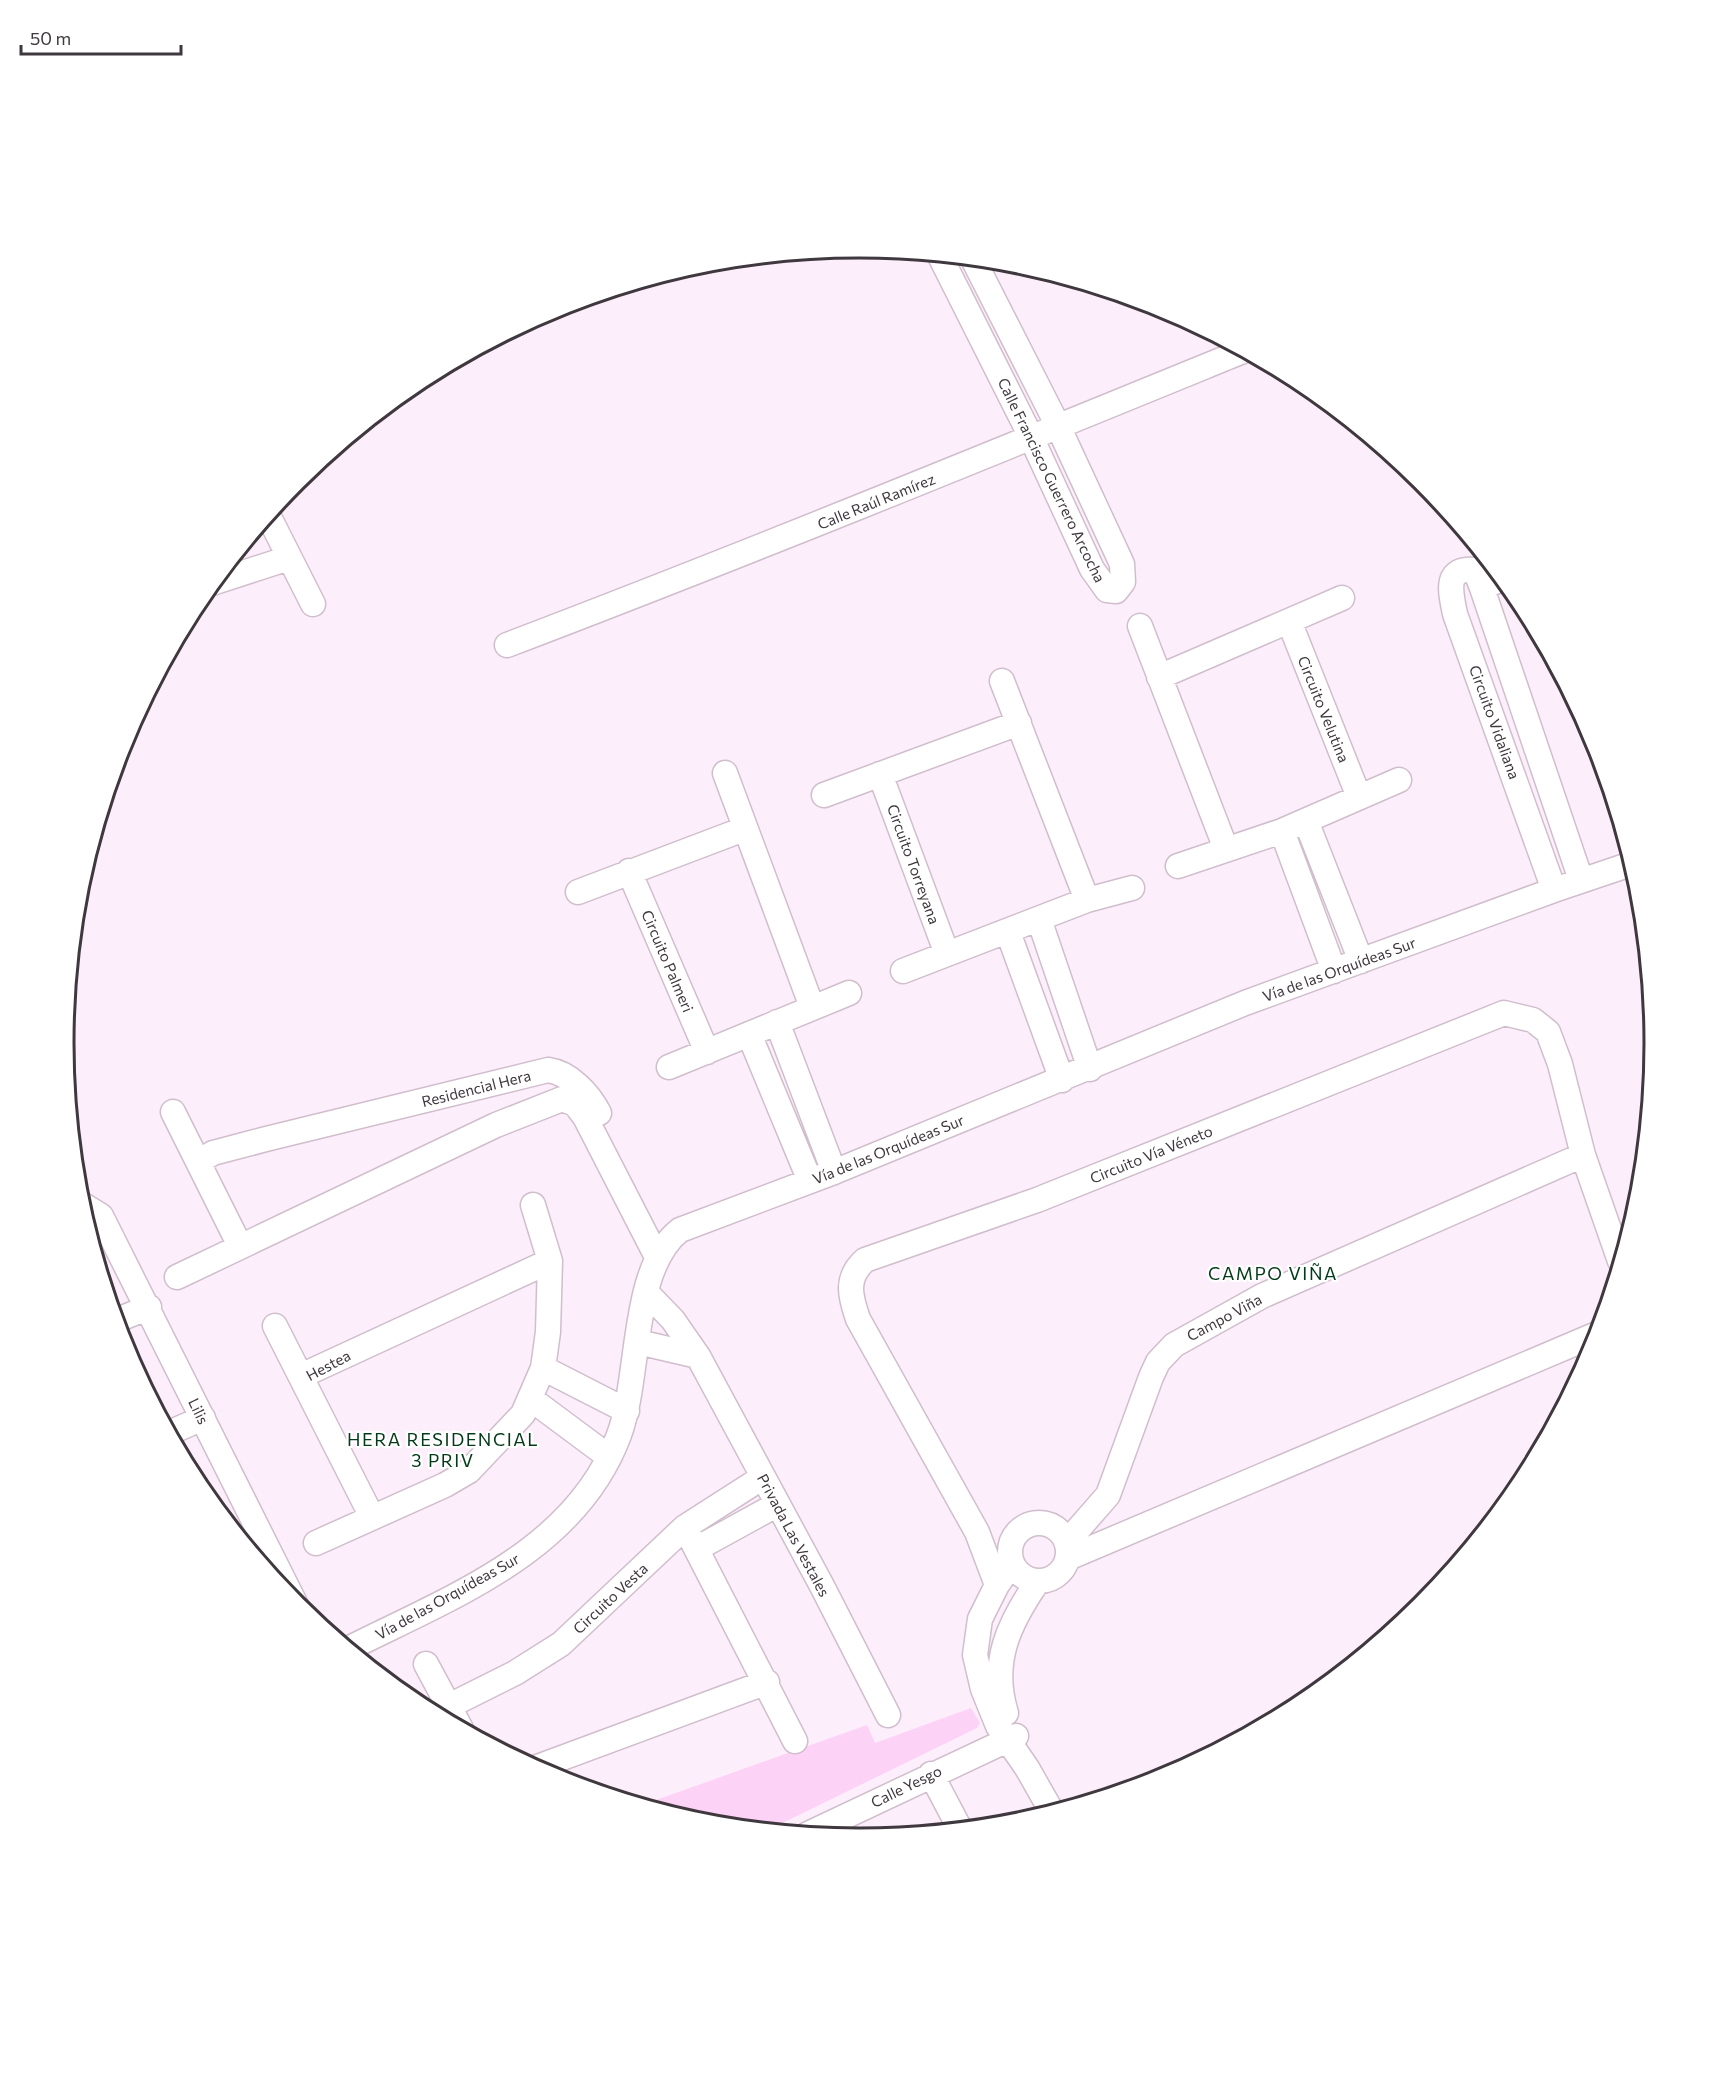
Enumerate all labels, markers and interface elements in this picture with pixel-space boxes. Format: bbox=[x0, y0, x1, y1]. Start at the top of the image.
scale bar bbox=[21, 18, 182, 56]
text: 50 m bbox=[30, 27, 71, 49]
street label: Calle Francisco Guerrero Arcocha bbox=[995, 375, 1109, 585]
street label: Calle Raúl Ramírez bbox=[815, 469, 937, 533]
street label: Circuito Velutina bbox=[1294, 653, 1354, 765]
street label: Circuito Vidaliana bbox=[1466, 663, 1524, 781]
street label: Circuito Torreyana bbox=[884, 802, 944, 926]
street label: Circuito Palmeri bbox=[638, 907, 698, 1015]
street label: Vía de las Orquídeas Sur bbox=[1260, 933, 1418, 1005]
street label: Residencial Hera bbox=[420, 1066, 532, 1110]
street label: Vía de las Orquídeas Sur bbox=[810, 1110, 966, 1188]
street label: Circuito Vía Véneto bbox=[1087, 1121, 1215, 1187]
district label: CAMPO VIÑA bbox=[1208, 1262, 1338, 1284]
street label: Campo Viña bbox=[1183, 1290, 1265, 1344]
street label: Hestea bbox=[303, 1346, 353, 1384]
street label: Lilis bbox=[185, 1395, 213, 1427]
district label: HERA RESIDENCIAL 3 PRIV bbox=[347, 1428, 539, 1471]
street label: Privada Las Vestales bbox=[754, 1470, 834, 1600]
street label: Vía de las Orquídeas Sur bbox=[372, 1549, 522, 1643]
street label: Circuito Vesta bbox=[569, 1559, 651, 1637]
street label: Calle Yesgo bbox=[868, 1761, 944, 1811]

